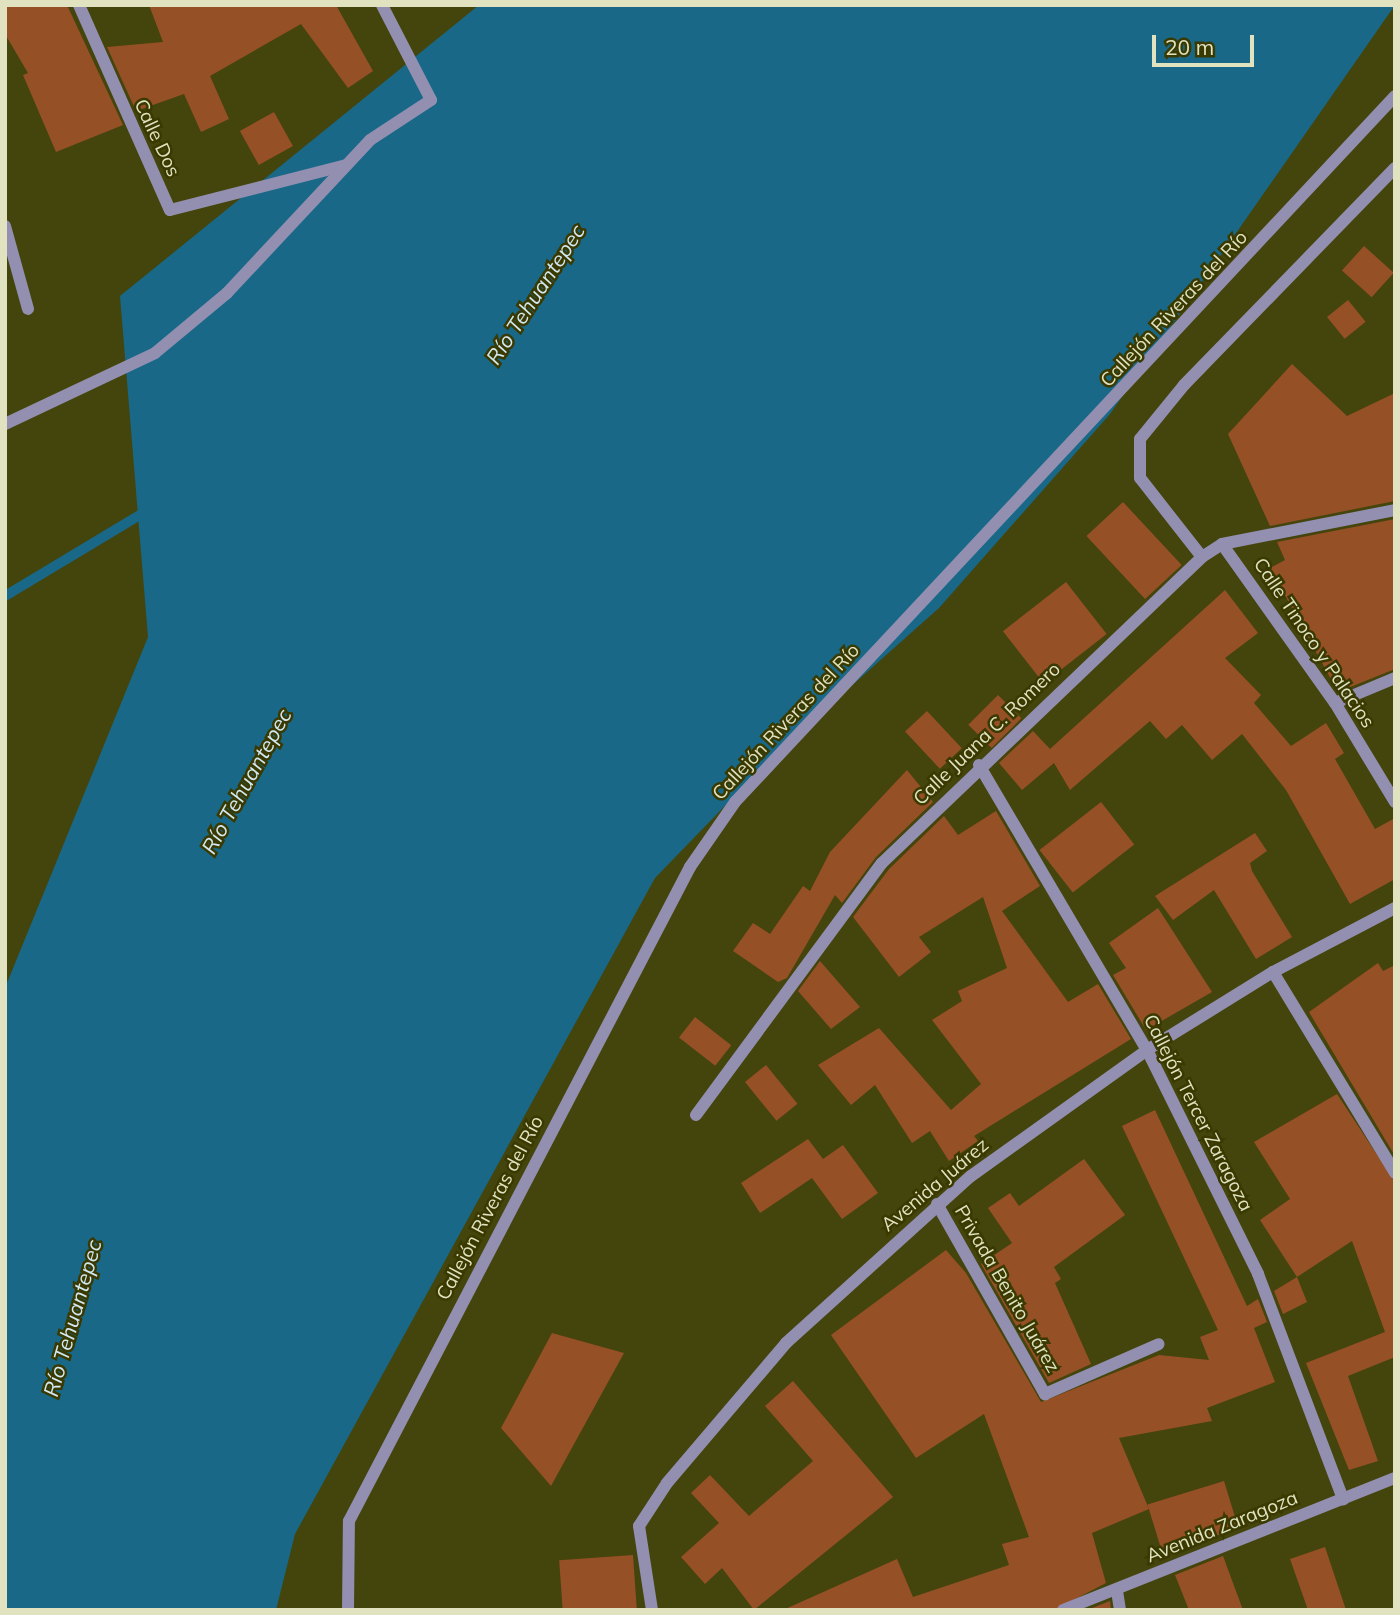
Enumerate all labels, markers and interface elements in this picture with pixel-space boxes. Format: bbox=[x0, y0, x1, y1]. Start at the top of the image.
scale bar bbox=[1155, 21, 1256, 65]
text: 20 m bbox=[1165, 34, 1214, 60]
street label: Calle Dos bbox=[129, 96, 185, 180]
water label: Río Tehuantepec bbox=[480, 219, 590, 369]
street label: Callejón Riveras del Río bbox=[1096, 226, 1252, 392]
street label: Calle Tinoco y Palacios bbox=[1249, 554, 1379, 732]
street label: Callejón Riveras del Río bbox=[708, 639, 864, 805]
street label: Calle Juana C. Romero bbox=[909, 658, 1065, 810]
water label: Río Tehuantepec bbox=[196, 704, 296, 858]
street label: Callejón Tercer Zaragoza bbox=[1138, 1011, 1258, 1215]
street label: Callejón Riveras del Río bbox=[432, 1112, 548, 1304]
street label: Avenida Juárez bbox=[877, 1134, 993, 1236]
street label: Privada Benito Juárez bbox=[950, 1201, 1064, 1377]
water label: Río Tehuantepec bbox=[38, 1237, 106, 1399]
street label: Avenida Zaragoza bbox=[1143, 1486, 1301, 1568]

